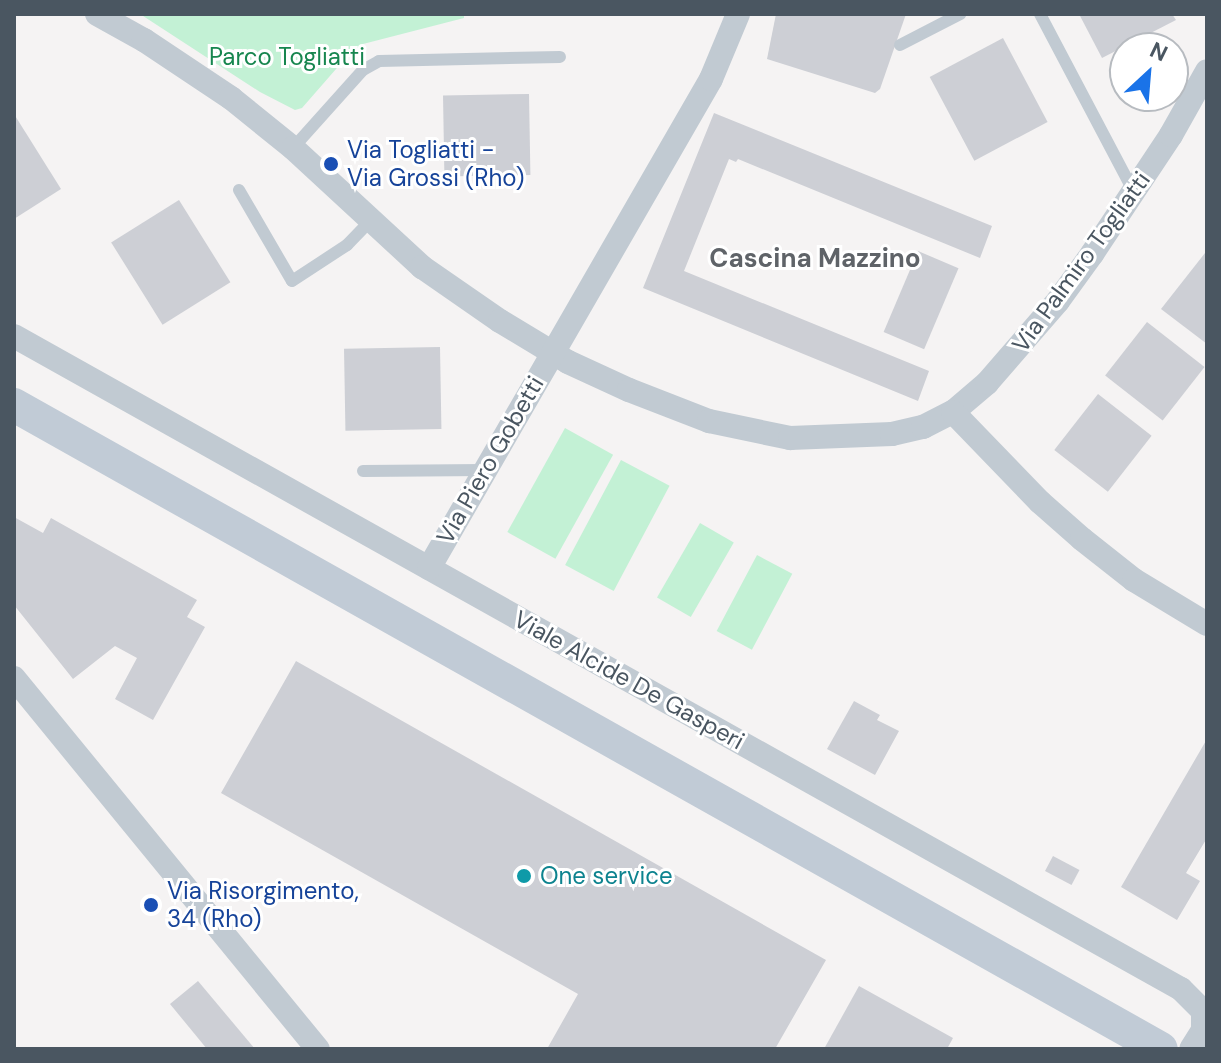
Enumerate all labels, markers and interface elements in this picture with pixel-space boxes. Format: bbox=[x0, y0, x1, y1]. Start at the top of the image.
north arrow bbox=[1109, 32, 1189, 112]
text: N bbox=[1145, 35, 1172, 68]
park label: Parco Togliatti bbox=[209, 43, 365, 71]
place label: Via Togliatti - Via Grossi (Rho) bbox=[347, 136, 525, 192]
marker: Via Togliatti - Via Grossi (Rho) bbox=[322, 155, 340, 173]
street label: Via Palmiro Togliatti bbox=[1006, 166, 1156, 358]
district label: Cascina Mazzino bbox=[709, 243, 921, 275]
street label: Via Piero Gobetti bbox=[430, 371, 550, 549]
street label: Viale Alcide De Gasperi bbox=[509, 605, 749, 755]
place label: One service bbox=[540, 862, 673, 890]
marker: One service bbox=[515, 867, 533, 885]
place label: Via Risorgimento, 34 (Rho) bbox=[167, 877, 359, 933]
marker: Via Risorgimento, 34 (Rho) bbox=[142, 896, 160, 914]

